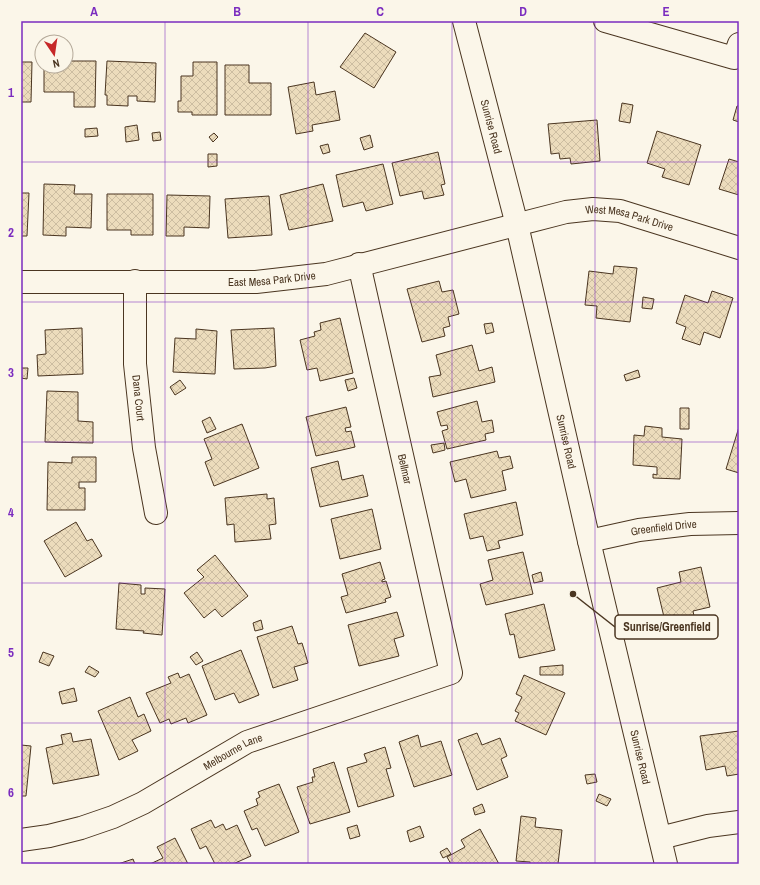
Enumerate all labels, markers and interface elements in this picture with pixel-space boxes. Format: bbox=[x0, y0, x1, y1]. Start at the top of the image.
text: A bbox=[90, 3, 98, 20]
text: B bbox=[233, 3, 241, 20]
text: C bbox=[376, 3, 384, 20]
text: D bbox=[519, 3, 527, 20]
text: E bbox=[662, 3, 670, 20]
north arrow bbox=[34, 34, 74, 74]
text: N bbox=[52, 56, 61, 71]
text: 1 bbox=[8, 84, 14, 101]
street label: Sunrise Road bbox=[478, 98, 505, 155]
street label: West Mesa Park Drive bbox=[585, 202, 675, 234]
text: 2 bbox=[8, 224, 14, 241]
street label: East Mesa Park Drive bbox=[228, 268, 316, 289]
text: 3 bbox=[8, 364, 14, 381]
street label: Dana Court bbox=[129, 374, 148, 422]
street label: Sunrise Road bbox=[553, 413, 579, 470]
street label: Bellmar bbox=[395, 453, 415, 485]
text: 4 bbox=[8, 504, 14, 521]
street label: Greenfield Drive bbox=[629, 517, 697, 539]
callout: Sunrise/Greenfield bbox=[615, 615, 718, 639]
text: Sunrise/Greenfield bbox=[623, 619, 711, 635]
text: 5 bbox=[8, 644, 14, 661]
street label: Sunrise Road bbox=[627, 729, 654, 786]
street label: Melbourne Lane bbox=[201, 730, 264, 773]
text: 6 bbox=[8, 784, 14, 801]

